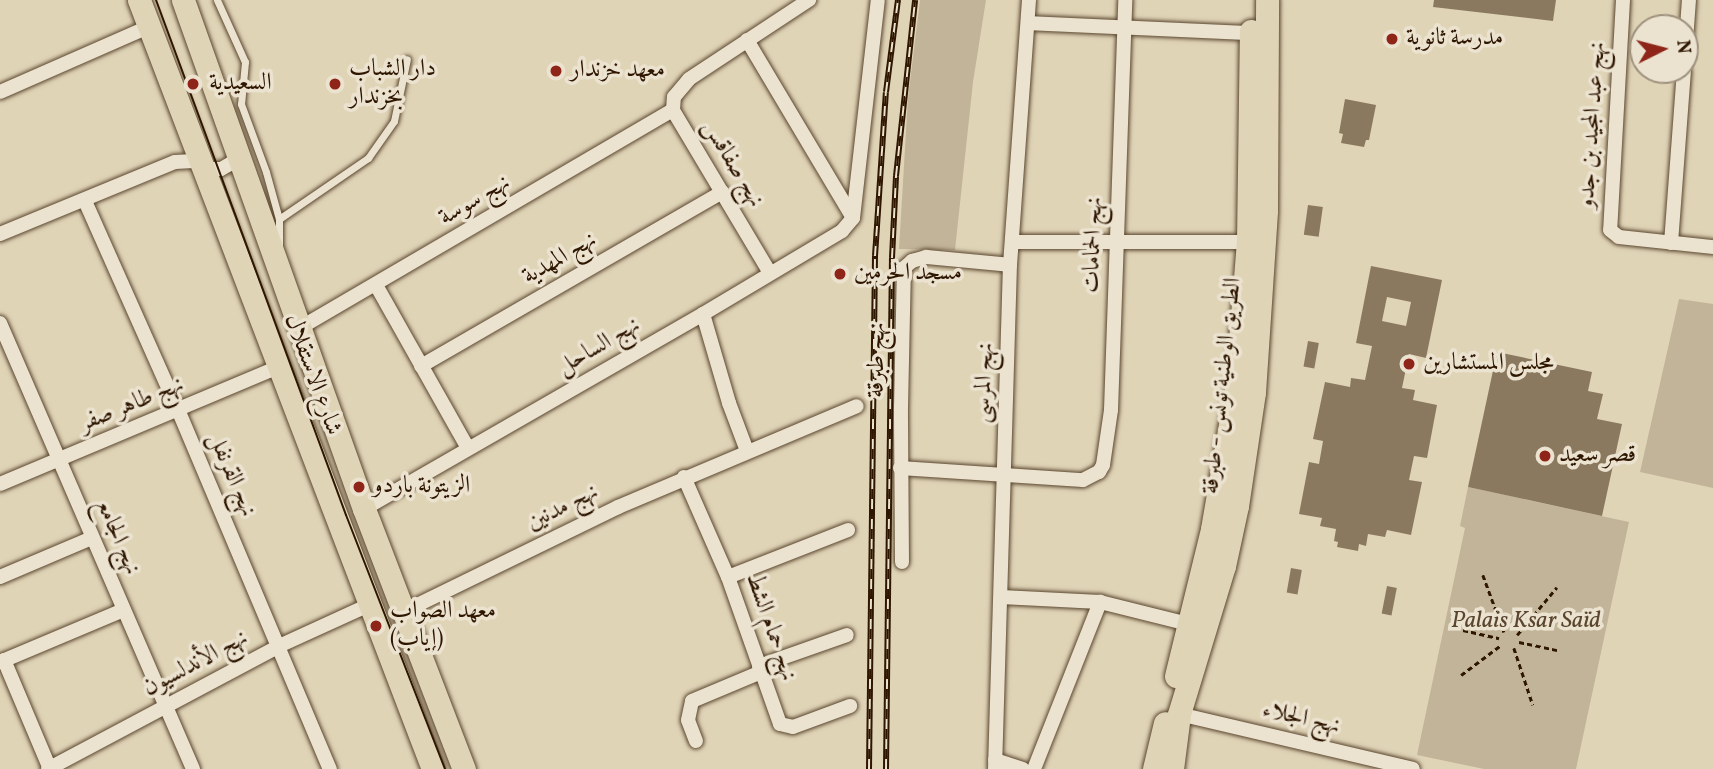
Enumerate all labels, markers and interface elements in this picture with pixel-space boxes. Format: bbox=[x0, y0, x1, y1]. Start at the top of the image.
north arrow bbox=[1629, 14, 1699, 84]
place label: مدرسة ثانوية bbox=[1406, 25, 1503, 53]
marker: مدرسة ثانوية bbox=[1384, 31, 1400, 47]
text: N bbox=[1669, 39, 1697, 55]
street label: نهج عبد المجيد بن جدو bbox=[1573, 41, 1613, 209]
place label: دار الشباب بخزندار bbox=[349, 56, 436, 112]
place label: معهد خزندار bbox=[570, 57, 665, 85]
marker: معهد خزندار bbox=[548, 63, 564, 79]
place label: السعيدية bbox=[209, 70, 272, 98]
marker: السعيدية bbox=[183, 74, 203, 94]
marker: دار الشباب بخزندار bbox=[327, 76, 343, 92]
street label: نهج صفاقس bbox=[695, 115, 769, 213]
street label: نهج سوسة bbox=[434, 169, 516, 233]
street label: نهج الحمامات bbox=[1078, 196, 1110, 294]
street label: نهج المهدية bbox=[518, 226, 602, 292]
place label: مسجد الحرمين bbox=[854, 260, 962, 288]
marker: مسجد الحرمين bbox=[832, 266, 848, 282]
street label: الطريق الوطنية تونس - طبرقة bbox=[1197, 276, 1249, 496]
street label: شارع الاستقلال bbox=[277, 311, 347, 439]
street label: نهج الساحل bbox=[552, 312, 646, 382]
street label: نهج طبرقة bbox=[863, 322, 893, 398]
street label: نهج المرسى bbox=[969, 342, 1001, 424]
place label: مجلس المستشارين bbox=[1423, 350, 1554, 378]
marker: مجلس المستشارين bbox=[1401, 356, 1417, 372]
street label: نهج طاهر صفر bbox=[76, 371, 188, 439]
street label: نهج القرنفل bbox=[200, 429, 262, 521]
place label: قصر سعيد bbox=[1559, 442, 1636, 470]
marker: قصر سعيد bbox=[1537, 448, 1553, 464]
place label: الزيتونة باردو bbox=[373, 473, 470, 501]
street label: نهج مدنين bbox=[522, 478, 604, 538]
marker: الزيتونة باردو bbox=[351, 479, 367, 495]
street label: نهج الجامع bbox=[88, 495, 146, 579]
street label: نهج حمام الشط bbox=[738, 569, 802, 685]
place label: معهد الصواب (إياب) bbox=[390, 598, 496, 654]
park label: Palais Ksar Saïd bbox=[1451, 608, 1601, 636]
marker: معهد الصواب (إياب) bbox=[368, 618, 384, 634]
street label: نهج الأندلسيون bbox=[139, 624, 253, 704]
street label: نهج الجلاء bbox=[1259, 696, 1343, 742]

